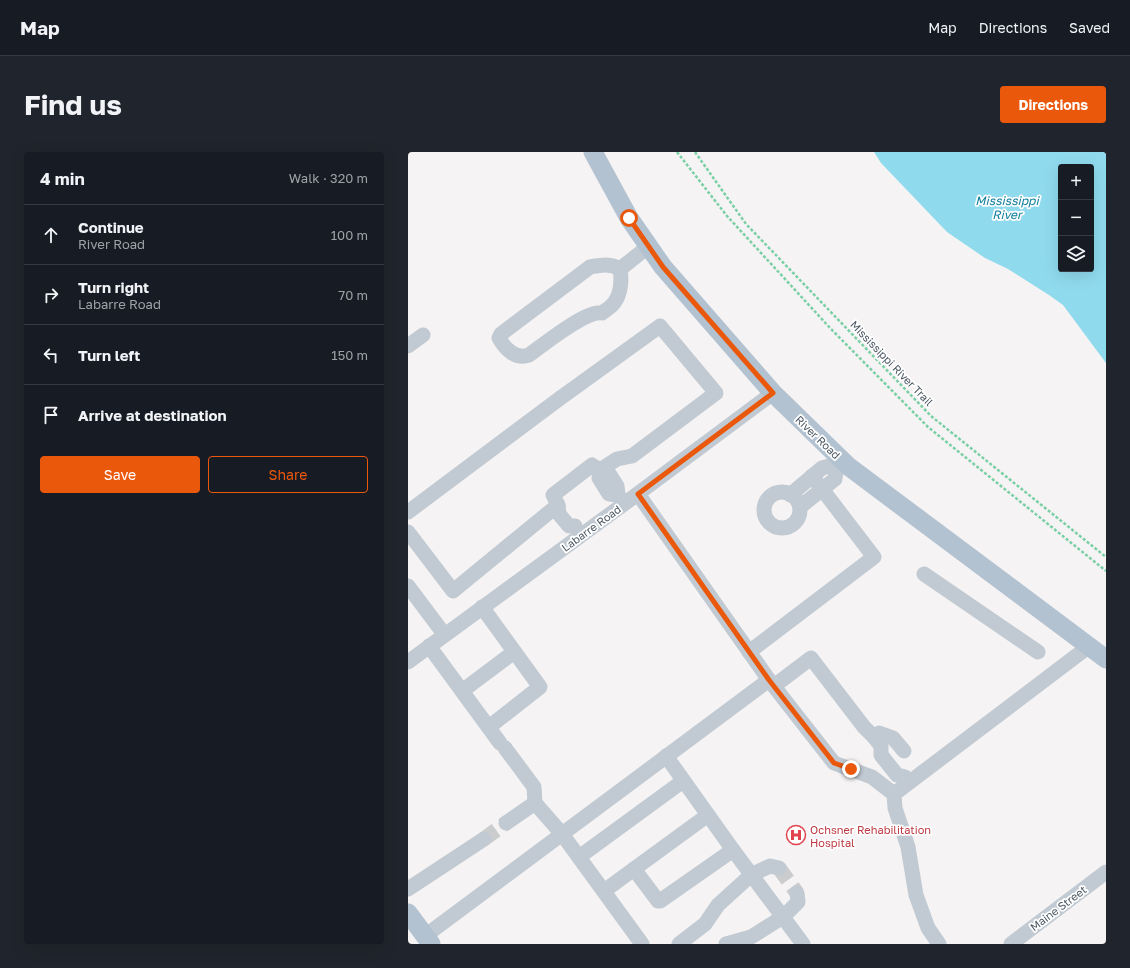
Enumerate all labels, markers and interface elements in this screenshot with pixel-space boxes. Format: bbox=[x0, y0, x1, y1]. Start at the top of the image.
text: Map bbox=[20, 16, 60, 39]
text: Map bbox=[928, 19, 957, 36]
text: Directions bbox=[979, 19, 1047, 36]
text: Saved bbox=[1069, 19, 1110, 36]
button: Directions bbox=[1000, 86, 1106, 123]
text: Find us bbox=[24, 88, 122, 121]
map controls bbox=[1058, 164, 1094, 272]
button: + bbox=[1058, 164, 1094, 200]
text: 4 min bbox=[40, 168, 85, 189]
text: Walk · 320 m bbox=[289, 170, 368, 186]
water label: Mississippi River bbox=[975, 193, 1040, 222]
button: − bbox=[1058, 200, 1094, 236]
route start bbox=[620, 209, 638, 227]
text: Continue bbox=[78, 218, 144, 236]
icon: ahead bbox=[40, 224, 62, 246]
text: 100 m bbox=[331, 227, 368, 243]
text: River Road bbox=[78, 236, 145, 252]
button: layers bbox=[1058, 236, 1094, 272]
text: Turn right bbox=[78, 278, 149, 296]
icon: right bbox=[40, 284, 62, 306]
text: 70 m bbox=[338, 287, 368, 303]
text: Labarre Road bbox=[78, 296, 161, 312]
street label: Mississippi River Trail bbox=[848, 318, 936, 409]
icon: left bbox=[40, 344, 62, 366]
text: Turn left bbox=[78, 346, 140, 364]
text: 150 m bbox=[331, 347, 368, 363]
icon: arrive bbox=[40, 404, 62, 426]
text: Arrive at destination bbox=[78, 406, 227, 424]
street label: River Road bbox=[793, 413, 843, 461]
button: Save bbox=[40, 456, 200, 493]
button: Share bbox=[208, 456, 368, 493]
street label: Labarre Road bbox=[559, 502, 623, 554]
route end bbox=[842, 760, 860, 778]
place label: Ochsner Rehabilitation Hospital bbox=[810, 823, 931, 849]
hospital icon: Ochsner Rehabilitation Hospital bbox=[785, 824, 807, 846]
street label: Maine Street bbox=[1027, 883, 1089, 933]

